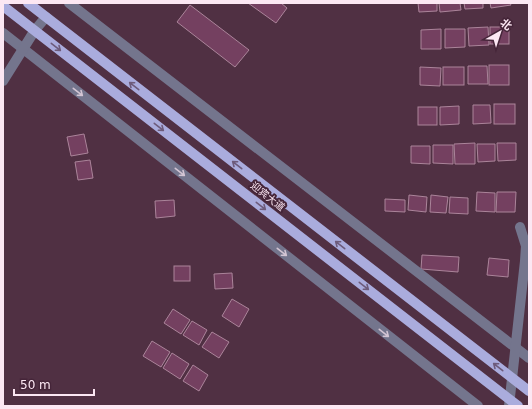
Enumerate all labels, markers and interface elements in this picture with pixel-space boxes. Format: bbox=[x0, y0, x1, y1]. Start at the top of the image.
north arrow bbox=[480, 12, 520, 52]
text: 北 bbox=[498, 16, 514, 33]
one-way arrow bbox=[50, 43, 61, 51]
one-way arrow bbox=[129, 81, 140, 90]
one-way arrow bbox=[72, 88, 83, 96]
one-way arrow bbox=[153, 122, 164, 131]
one-way arrow bbox=[231, 161, 242, 170]
one-way arrow bbox=[174, 168, 185, 176]
street label: 迎宾大道 bbox=[249, 180, 287, 213]
one-way arrow bbox=[256, 202, 267, 211]
one-way arrow bbox=[334, 241, 345, 249]
one-way arrow bbox=[277, 248, 288, 257]
one-way arrow bbox=[358, 282, 369, 290]
one-way arrow bbox=[379, 328, 390, 337]
one-way arrow bbox=[493, 363, 504, 371]
scale bar bbox=[14, 371, 94, 397]
text: 50 m bbox=[20, 378, 51, 392]

